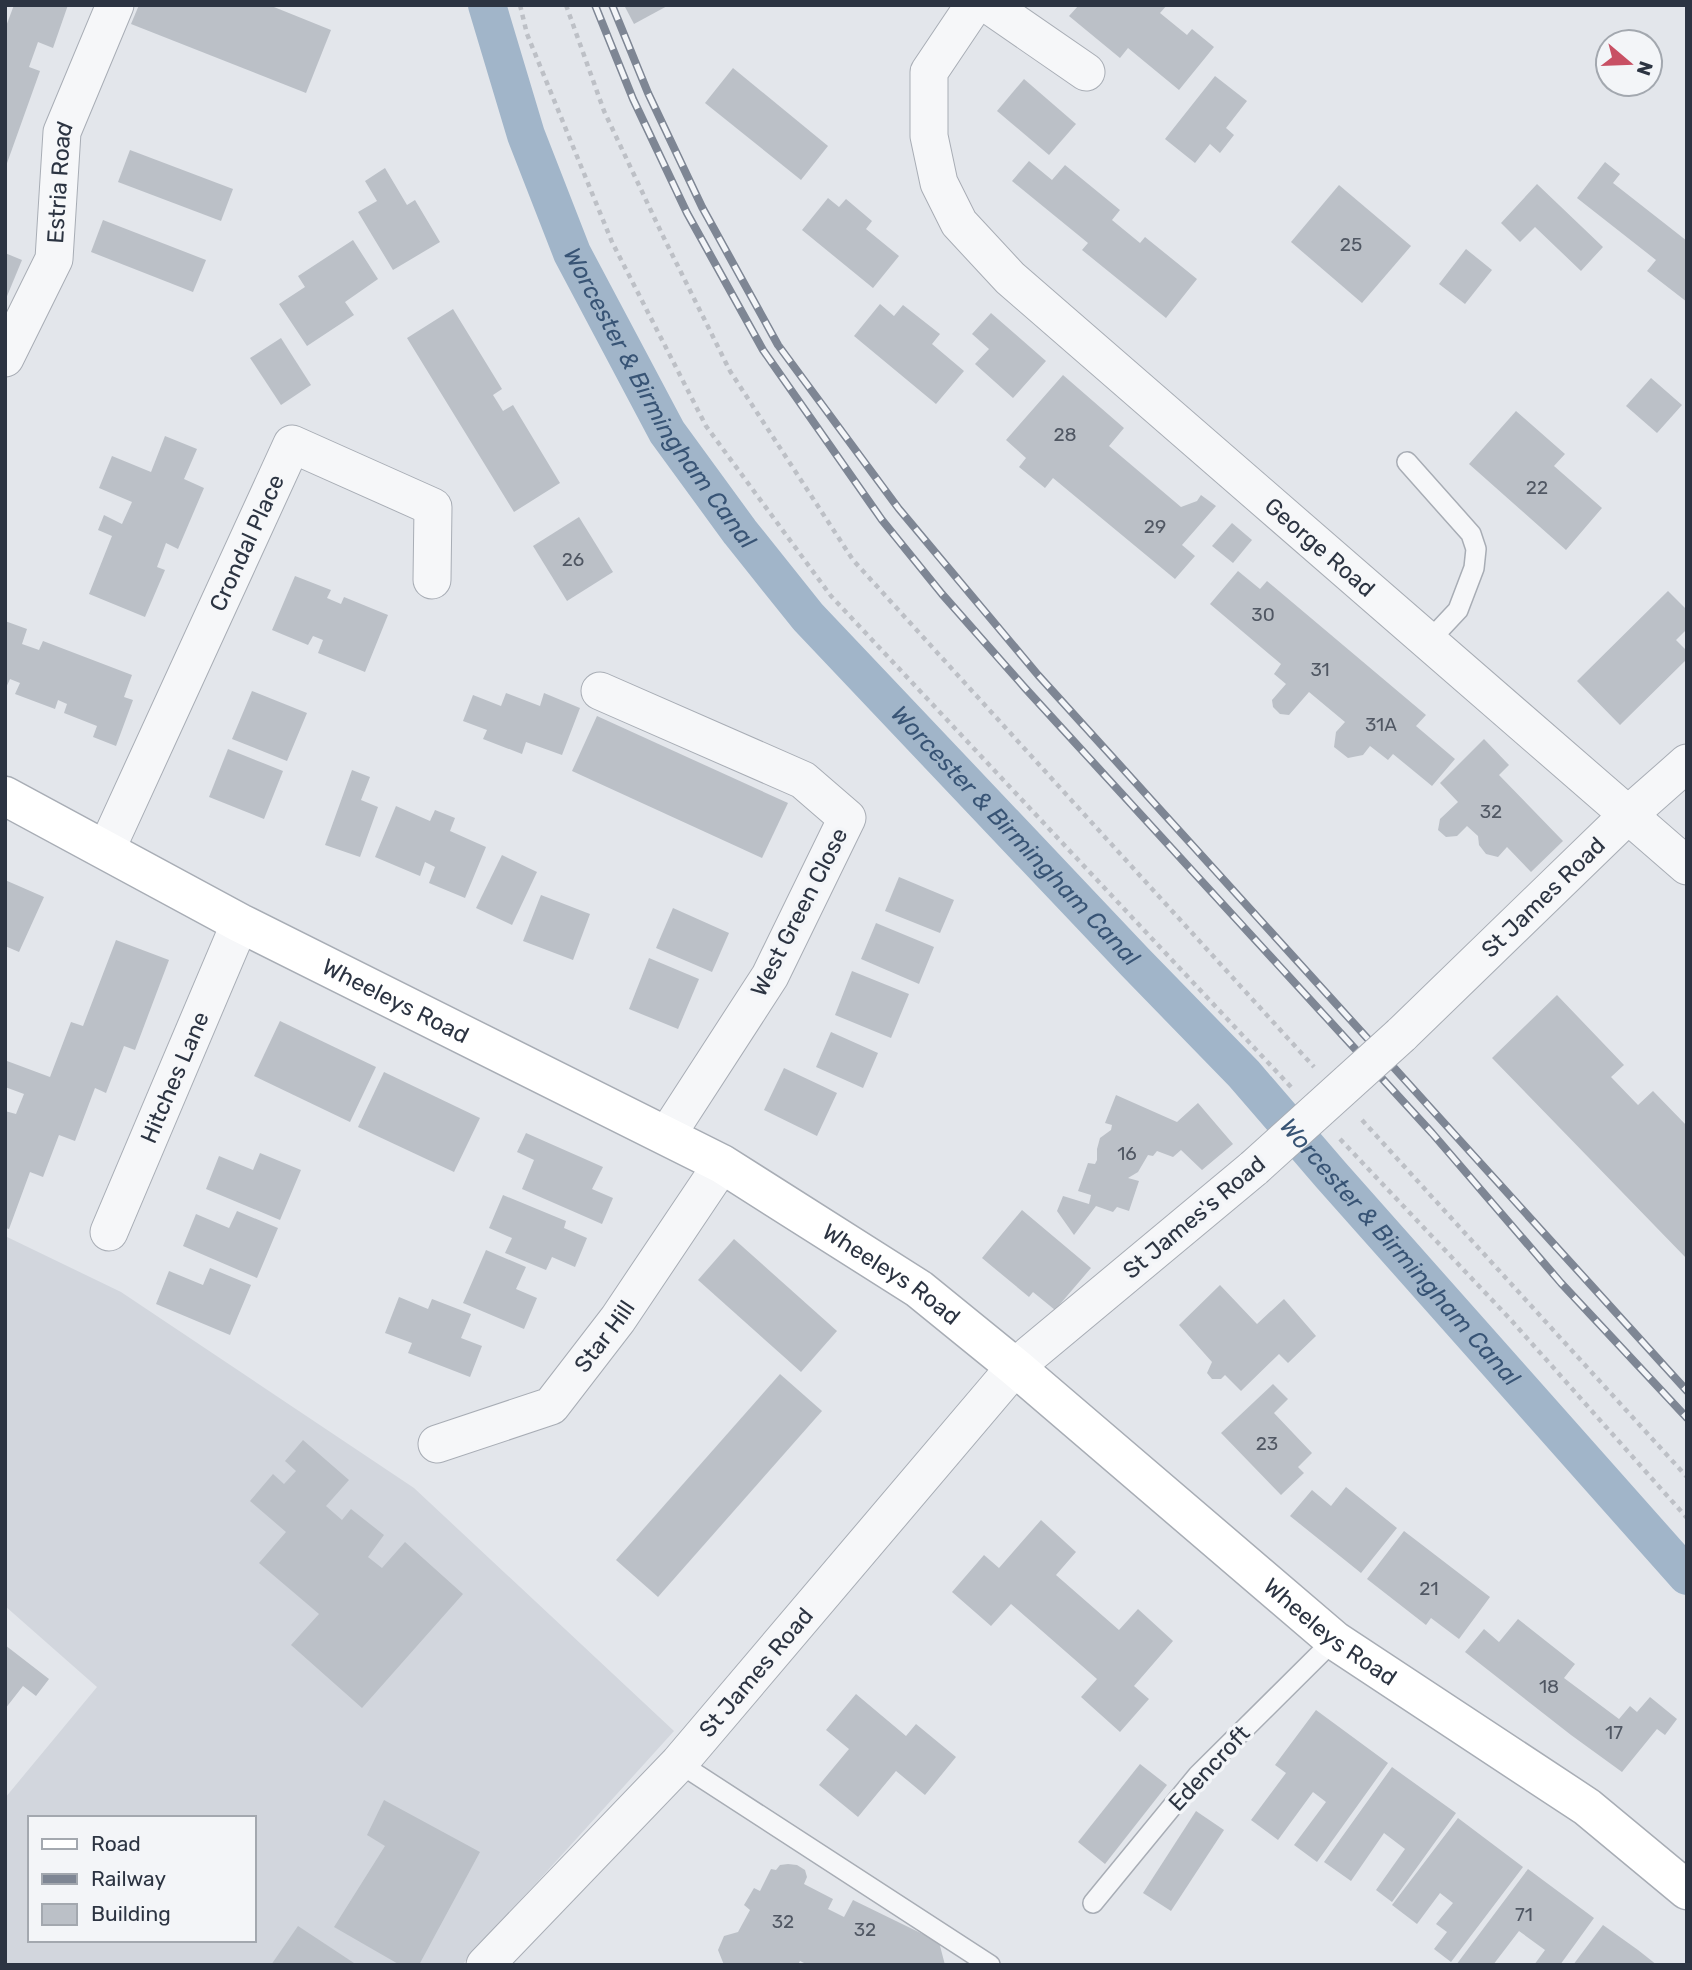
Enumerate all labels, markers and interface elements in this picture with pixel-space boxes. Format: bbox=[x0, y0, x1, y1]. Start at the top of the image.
north arrow bbox=[1594, 28, 1664, 98]
text: N bbox=[1632, 58, 1658, 79]
street label: Estria Road bbox=[41, 117, 79, 244]
house number: 25 bbox=[1340, 233, 1362, 256]
water label: Worcester & Birmingham Canal bbox=[558, 243, 762, 555]
house number: 28 bbox=[1053, 423, 1077, 446]
street label: Crondal Place bbox=[203, 470, 290, 616]
house number: 22 bbox=[1526, 476, 1548, 499]
street label: George Road bbox=[1259, 492, 1381, 603]
house number: 29 bbox=[1144, 515, 1166, 538]
house number: 26 bbox=[562, 548, 584, 571]
house number: 30 bbox=[1251, 603, 1275, 626]
house number: 31 bbox=[1310, 658, 1330, 681]
water label: Worcester & Birmingham Canal bbox=[885, 700, 1146, 972]
house number: 31A bbox=[1365, 713, 1397, 736]
house number: 32 bbox=[1480, 800, 1502, 823]
street label: West Green Close bbox=[744, 823, 854, 1001]
street label: St James Road bbox=[1475, 831, 1611, 963]
street label: Wheeleys Road bbox=[317, 952, 474, 1049]
street label: Hitches Lane bbox=[134, 1007, 215, 1147]
water label: Worcester & Birmingham Canal bbox=[1274, 1112, 1526, 1393]
house number: 16 bbox=[1117, 1142, 1137, 1165]
street label: St James's Road bbox=[1117, 1149, 1271, 1285]
street label: Wheeleys Road bbox=[817, 1217, 966, 1331]
street label: Star Hill bbox=[568, 1295, 641, 1378]
house number: 23 bbox=[1256, 1432, 1278, 1455]
street label: Wheeleys Road bbox=[1258, 1572, 1402, 1692]
house number: 21 bbox=[1419, 1577, 1439, 1600]
street label: St James Road bbox=[693, 1602, 819, 1743]
house number: 18 bbox=[1539, 1675, 1559, 1698]
street label: Edencroft bbox=[1162, 1720, 1256, 1816]
house number: 17 bbox=[1605, 1721, 1623, 1744]
legend bbox=[28, 1816, 256, 1942]
text: Road bbox=[91, 1831, 141, 1856]
text: Railway bbox=[91, 1866, 166, 1891]
text: Building bbox=[91, 1901, 171, 1926]
house number: 71 bbox=[1515, 1903, 1533, 1926]
house number: 32 bbox=[772, 1910, 794, 1933]
house number: 32 bbox=[854, 1918, 876, 1941]

